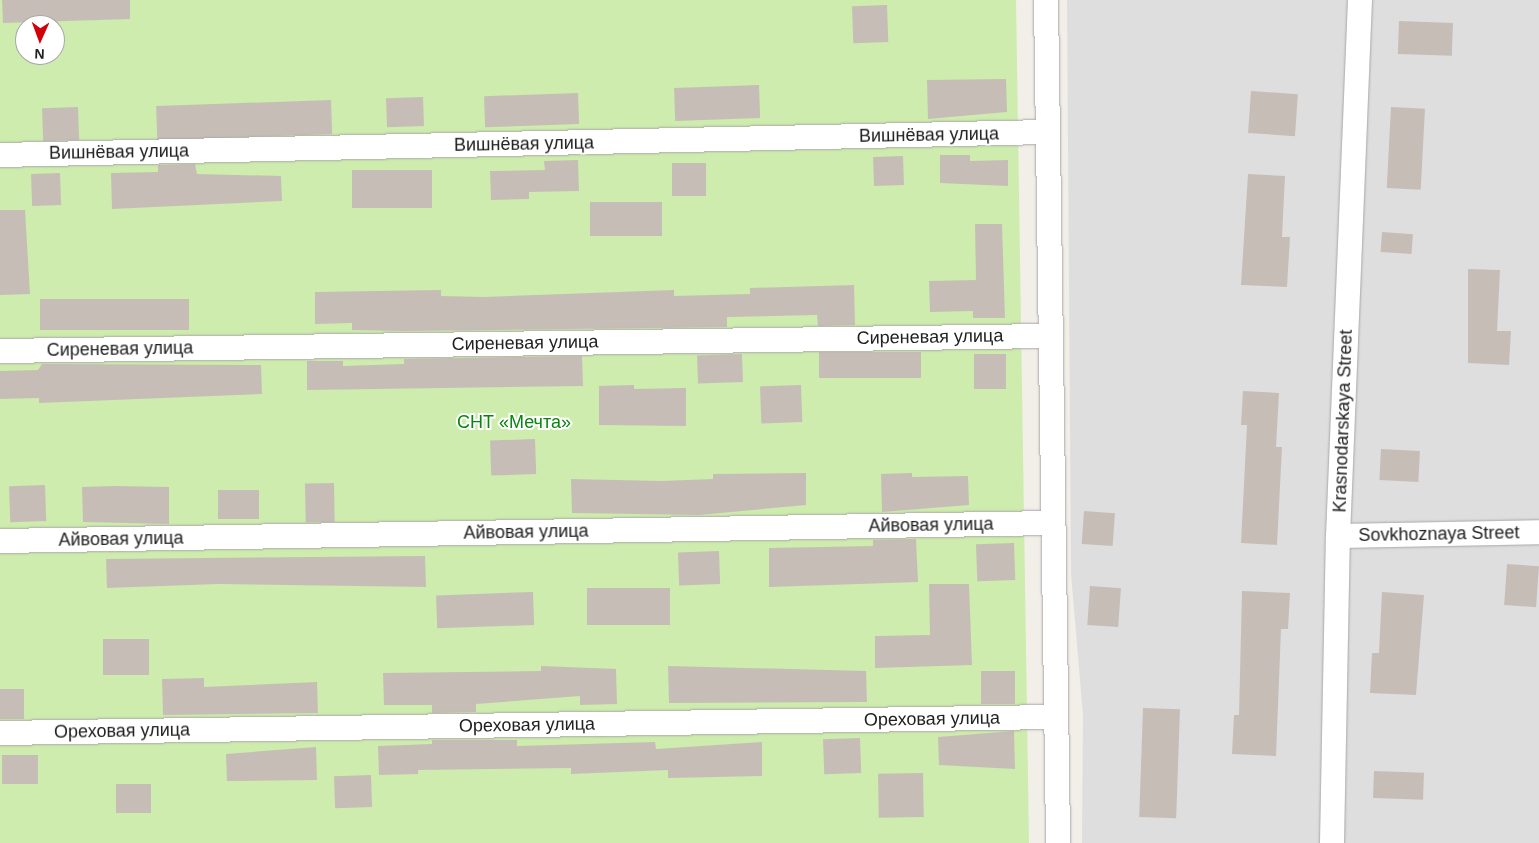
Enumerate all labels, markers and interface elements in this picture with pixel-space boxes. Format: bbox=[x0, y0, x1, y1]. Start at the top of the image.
north arrow bbox=[15, 15, 65, 65]
text: N bbox=[34, 46, 45, 62]
street label: Вишнёвая улица bbox=[859, 123, 999, 147]
street label: Вишнёвая улица bbox=[454, 132, 594, 156]
street label: Вишнёвая улица bbox=[49, 140, 189, 164]
street label: Сиреневая улица bbox=[857, 325, 1003, 349]
street label: Krasnodarskaya Street bbox=[1329, 329, 1357, 513]
street label: Сиреневая улица bbox=[452, 331, 598, 355]
street label: Сиреневая улица bbox=[47, 337, 193, 361]
park label: СНТ «Мечта» bbox=[457, 411, 571, 433]
street label: Айвовая улица bbox=[868, 513, 994, 537]
street label: Айвовая улица bbox=[463, 520, 589, 544]
street label: Sovkhoznaya Street bbox=[1358, 522, 1520, 546]
street label: Айвовая улица bbox=[58, 527, 184, 551]
street label: Ореховая улица bbox=[864, 707, 1000, 731]
street label: Ореховая улица bbox=[459, 713, 595, 737]
street label: Ореховая улица bbox=[54, 719, 190, 743]

